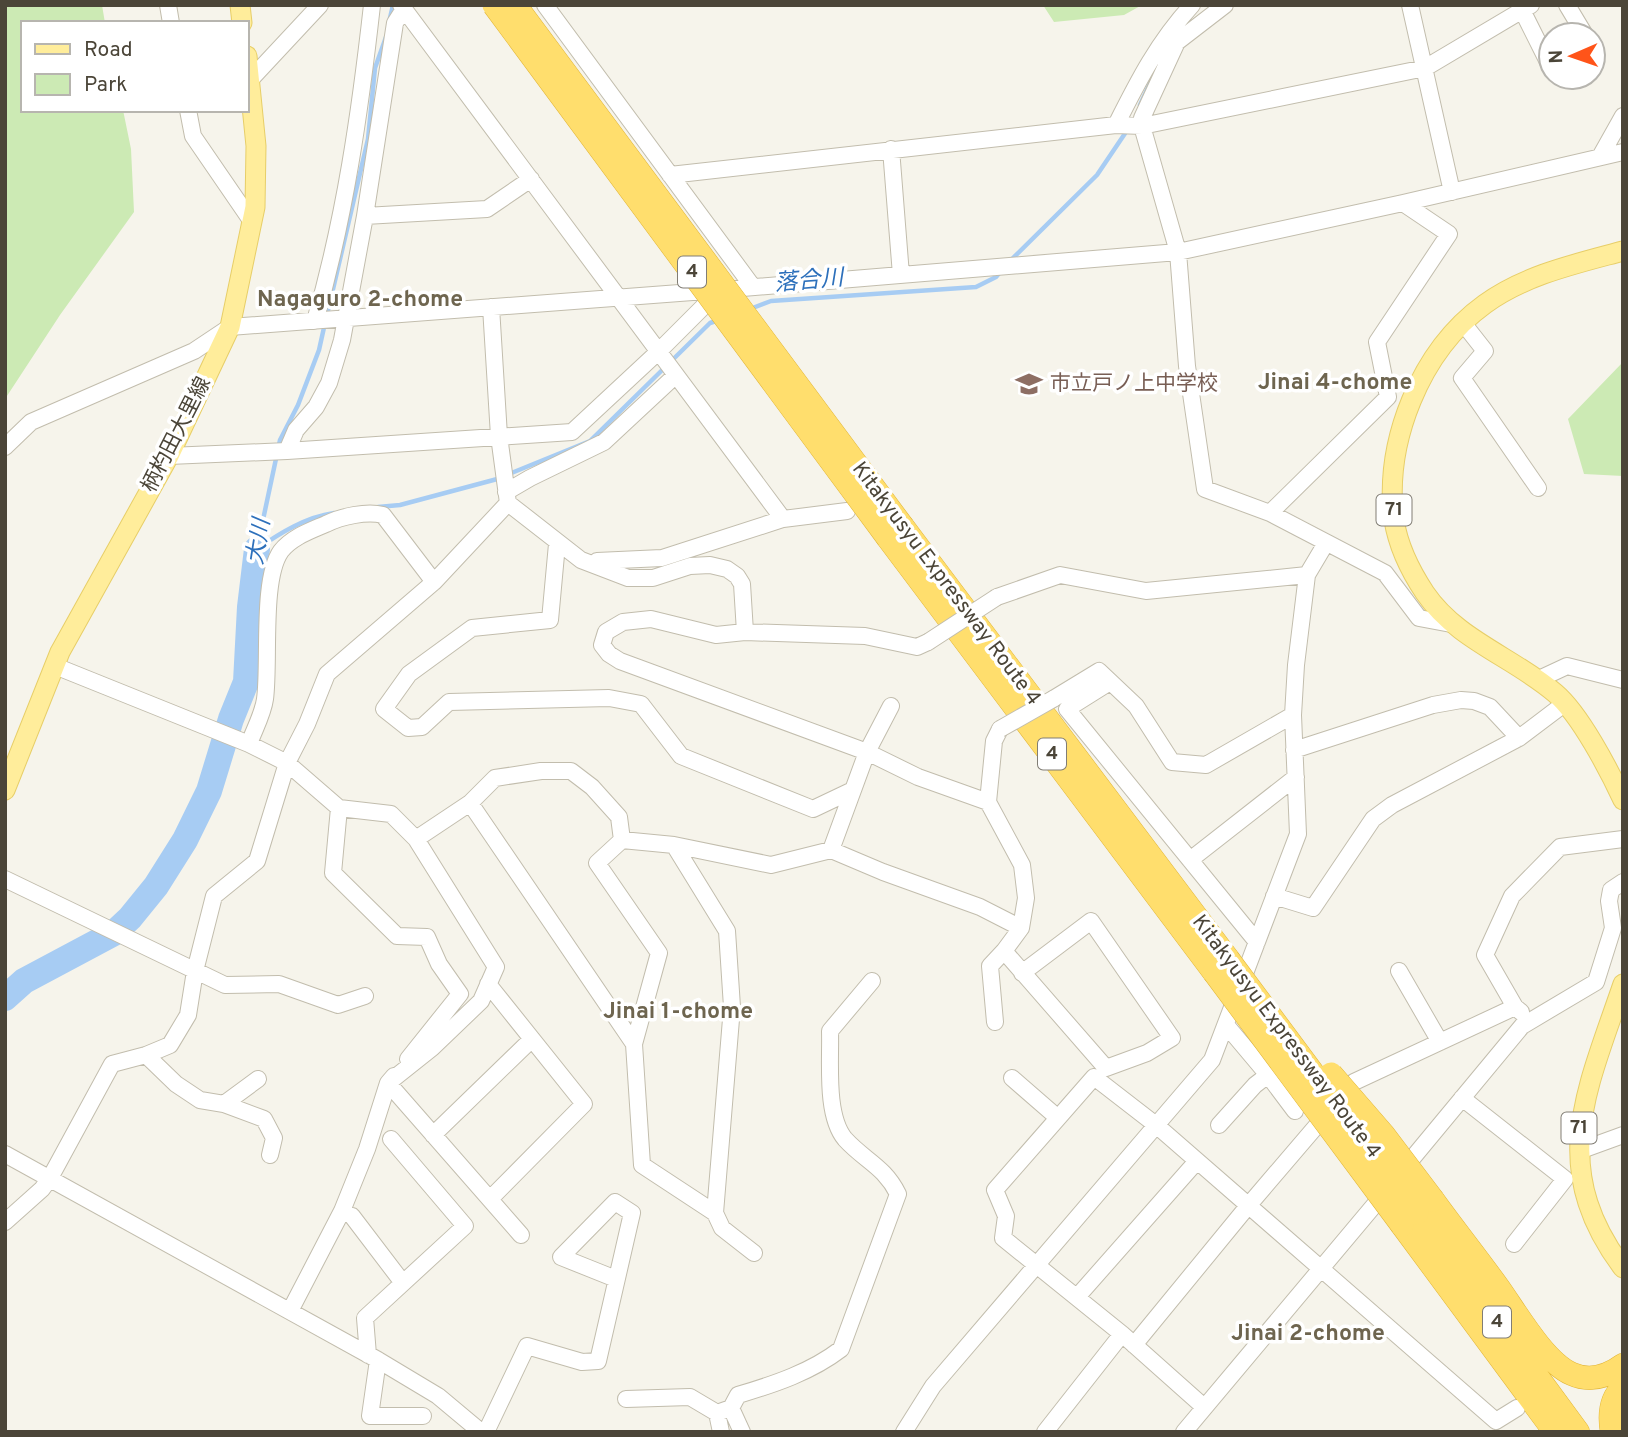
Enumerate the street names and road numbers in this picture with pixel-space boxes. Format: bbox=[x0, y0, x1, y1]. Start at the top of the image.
road number: 4 bbox=[678, 256, 706, 288]
street label: 柄杓田大里線 bbox=[136, 373, 218, 497]
street label: Kitakyusyu Expressway Route 4 bbox=[845, 457, 1047, 711]
road number: 71 bbox=[1376, 495, 1412, 526]
road number: 4 bbox=[1038, 738, 1066, 769]
street label: Kitakyusyu Expressway Route 4 bbox=[1185, 910, 1387, 1164]
road number: 71 bbox=[1562, 1112, 1596, 1144]
road number: 4 bbox=[1483, 1306, 1511, 1338]

